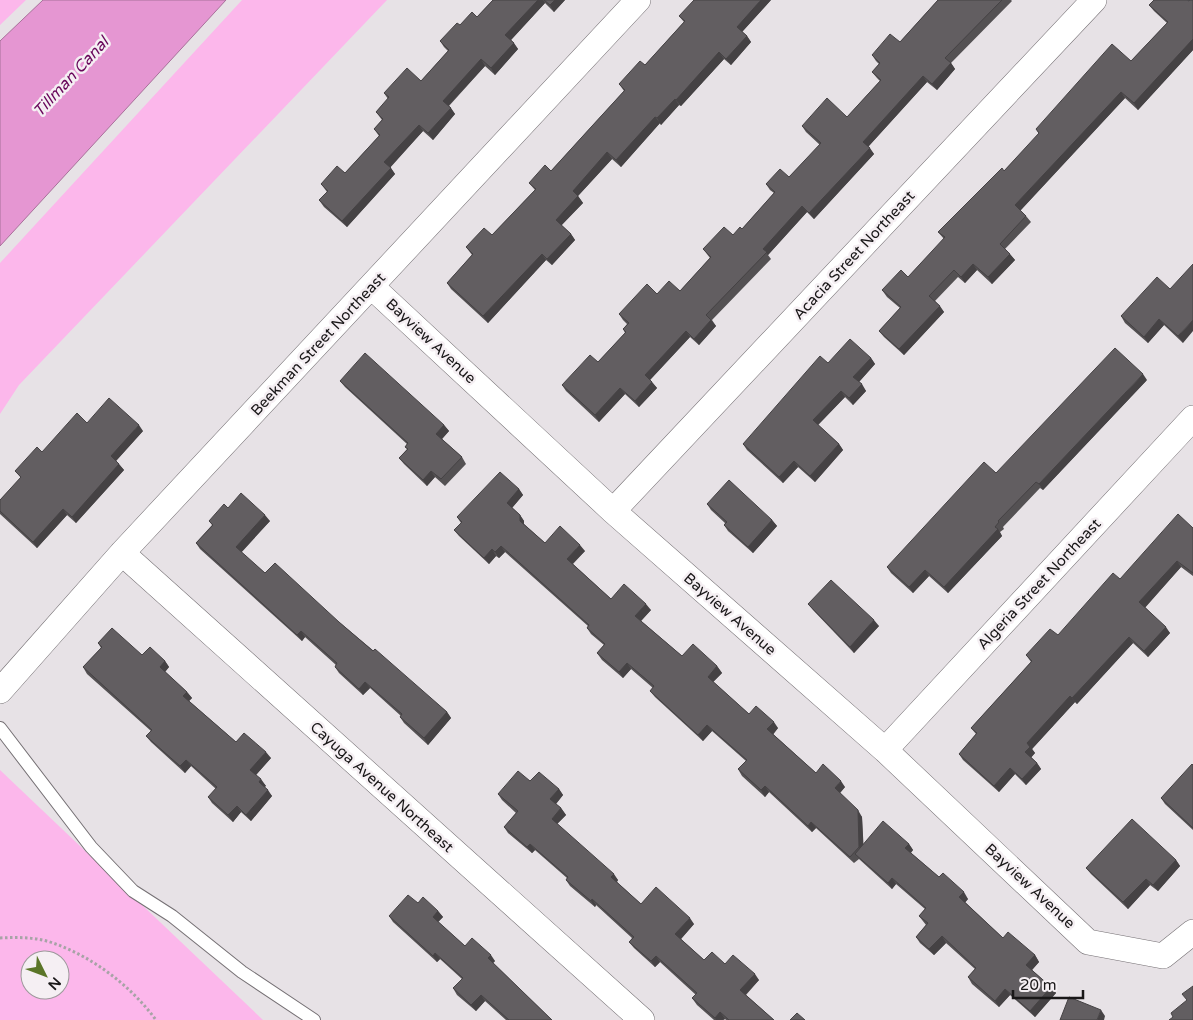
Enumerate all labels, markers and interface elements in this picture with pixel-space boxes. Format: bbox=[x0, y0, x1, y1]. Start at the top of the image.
water label: Tillman Canal bbox=[29, 31, 114, 121]
street label: Acacia Street Northeast bbox=[790, 187, 919, 323]
street label: Beekman Street Northeast bbox=[247, 269, 389, 419]
street label: Bayview Avenue bbox=[382, 295, 480, 387]
street label: Algeria Street Northeast bbox=[974, 515, 1105, 653]
street label: Bayview Avenue bbox=[680, 569, 780, 659]
street label: Cayuga Avenue Northeast bbox=[307, 718, 458, 856]
street label: Bayview Avenue bbox=[981, 840, 1079, 932]
north arrow bbox=[20, 950, 70, 1000]
scale bar bbox=[1013, 968, 1083, 1000]
text: N bbox=[44, 973, 64, 993]
text: 20 m bbox=[1020, 976, 1057, 994]

